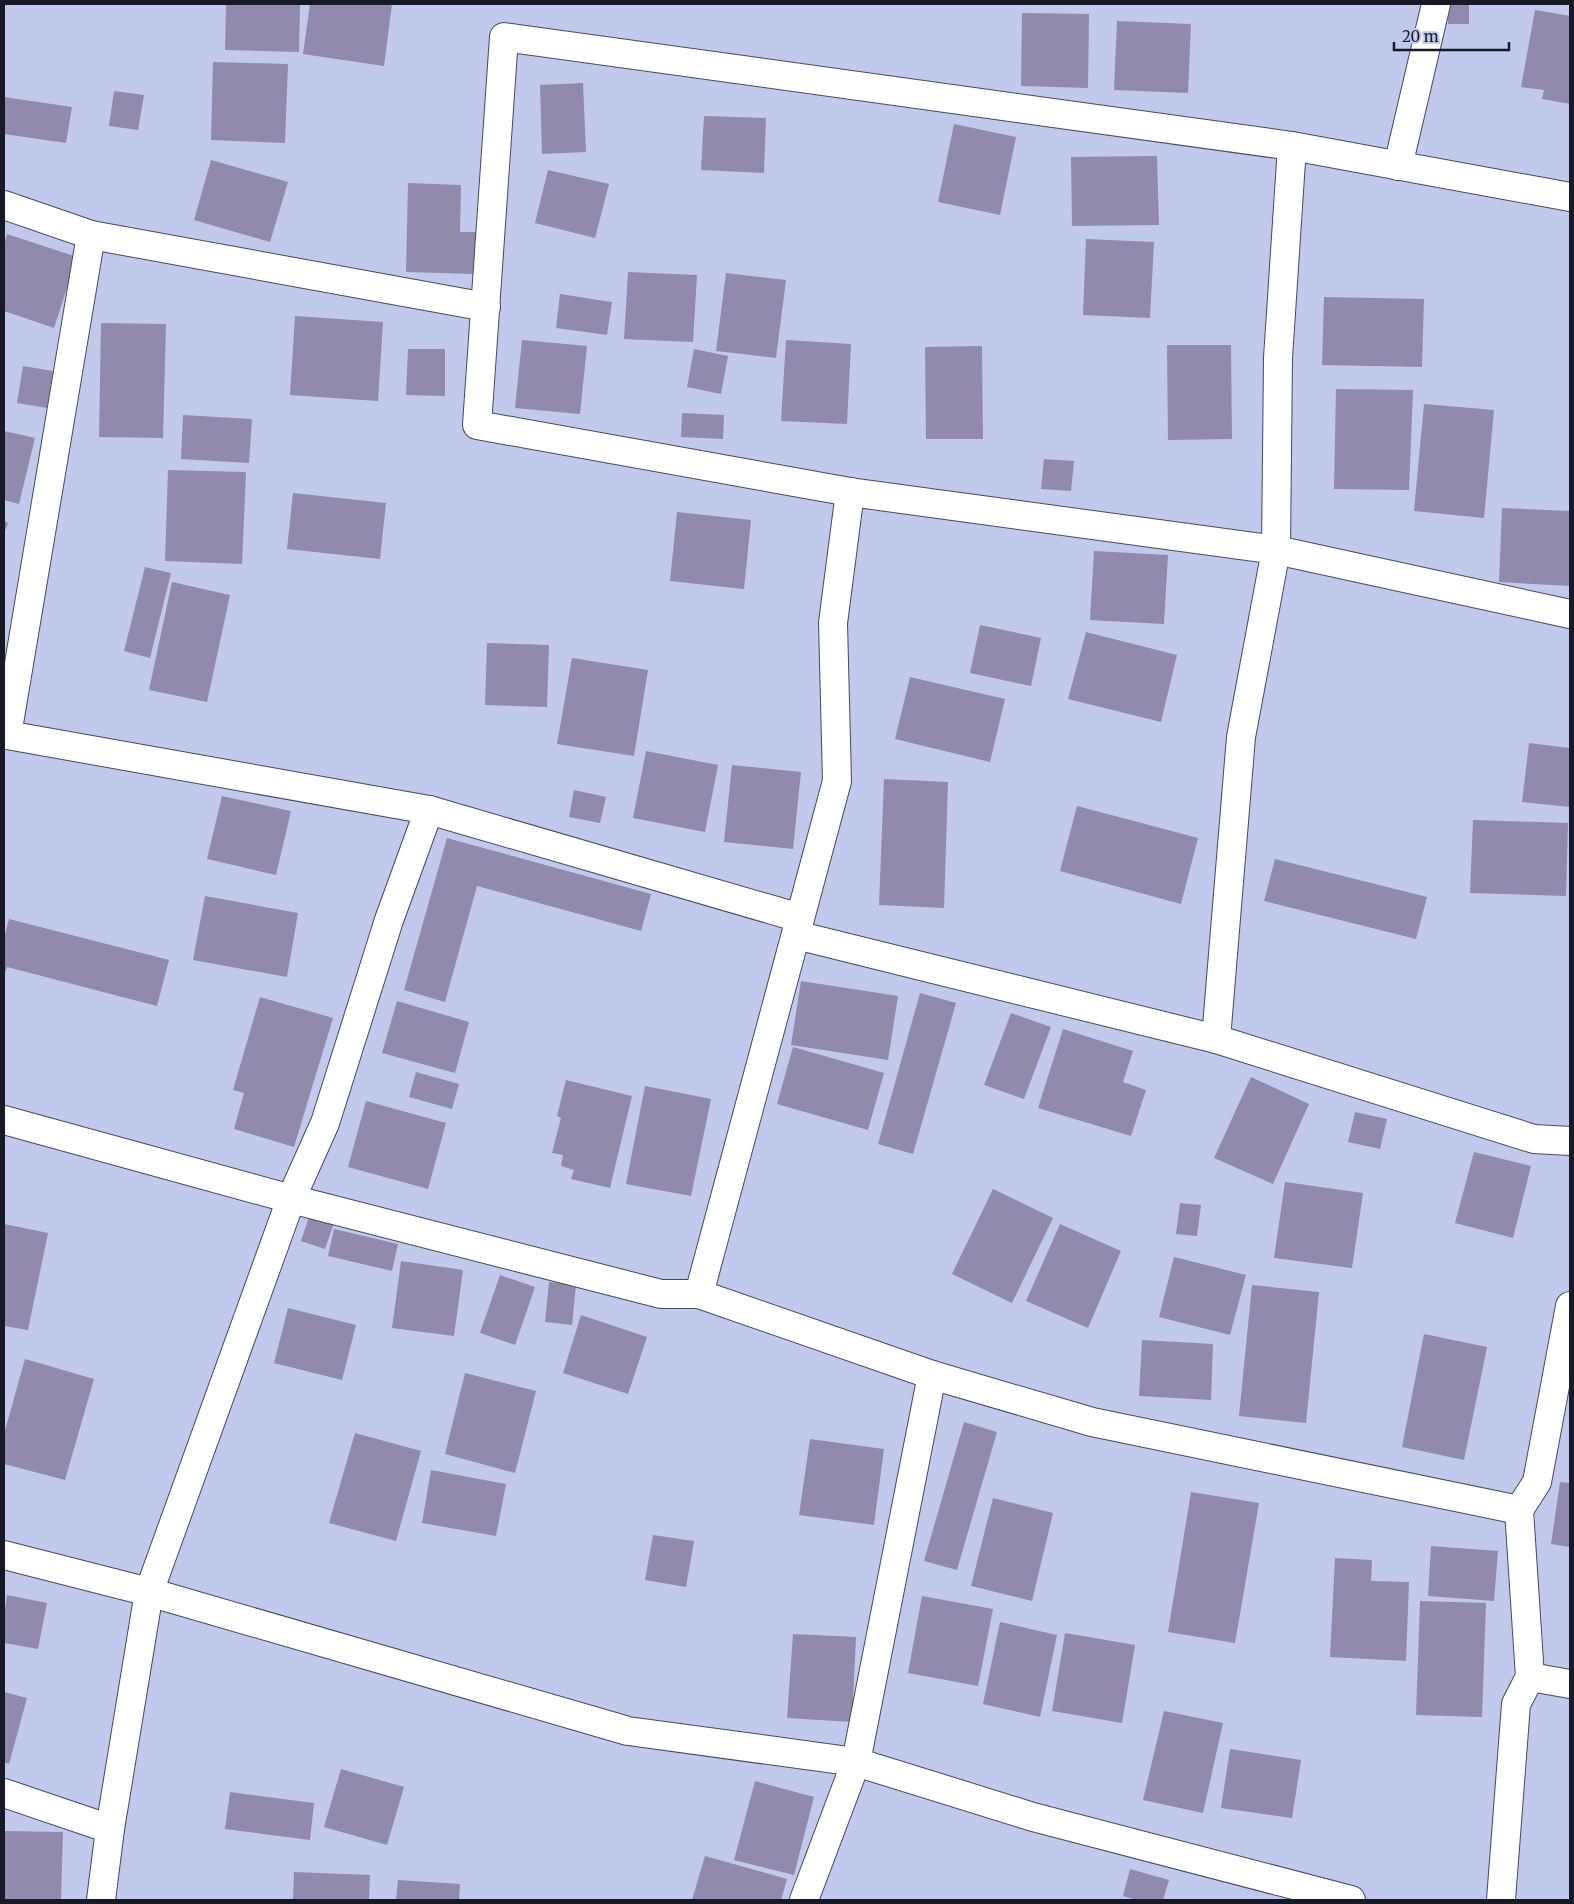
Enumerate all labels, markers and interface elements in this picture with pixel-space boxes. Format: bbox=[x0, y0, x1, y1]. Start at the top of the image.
scale bar bbox=[1394, 20, 1509, 52]
text: 20 m bbox=[1402, 27, 1439, 46]

